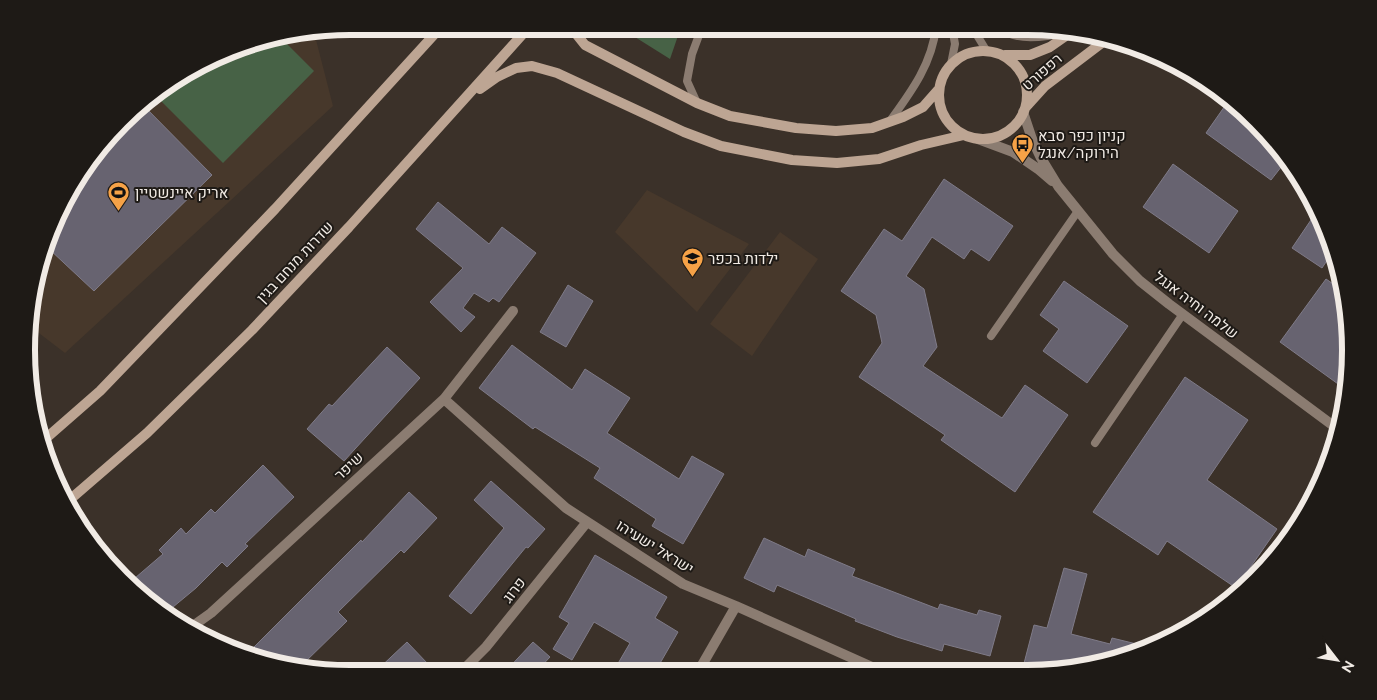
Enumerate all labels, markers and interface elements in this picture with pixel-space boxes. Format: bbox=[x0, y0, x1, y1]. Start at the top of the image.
street label: רפפורט bbox=[1018, 50, 1066, 94]
place label: קניון כפר סבא הירוקה/אנגל bbox=[1038, 127, 1126, 162]
bus stop icon: קניון כפר סבא הירוקה/אנגל bbox=[1010, 133, 1034, 164]
sports icon: אריק איינשטיין bbox=[107, 181, 131, 212]
place label: אריק איינשטיין bbox=[135, 184, 228, 202]
street label: שדרות מנחם בגין bbox=[253, 218, 337, 306]
school or university icon: ילדות בכפר bbox=[680, 247, 704, 278]
place label: ילדות בכפר bbox=[708, 250, 778, 268]
street label: שלמה וחיה אנגל bbox=[1150, 267, 1242, 343]
street label: שיפר bbox=[331, 448, 367, 484]
street label: ישראל ישעיהו bbox=[613, 516, 697, 578]
street label: פרוג bbox=[499, 574, 529, 606]
north arrow bbox=[1312, 635, 1362, 685]
text: N bbox=[1339, 658, 1358, 675]

